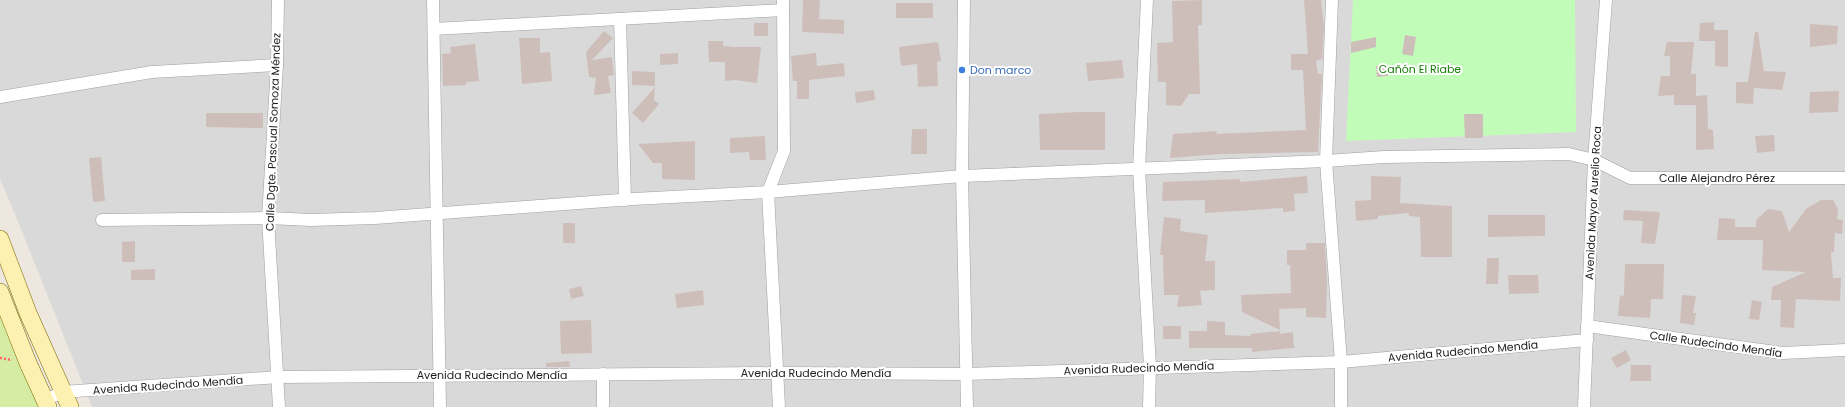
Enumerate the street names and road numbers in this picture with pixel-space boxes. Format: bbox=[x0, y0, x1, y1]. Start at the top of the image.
street label: Calle Dgte. Pascual Somoza Méndez bbox=[262, 33, 284, 231]
street label: Avenida Mayor Aurelio Roca bbox=[1581, 126, 1605, 280]
street label: Calle Alejandro Pérez bbox=[1659, 170, 1775, 186]
street label: Calle Rudecindo Mendía bbox=[1649, 327, 1783, 361]
street label: Avenida Rudecindo Mendía bbox=[1387, 336, 1539, 366]
street label: Avenida Rudecindo Mendía bbox=[1063, 357, 1215, 379]
street label: Avenida Rudecindo Mendía bbox=[741, 365, 891, 381]
street label: Avenida Rudecindo Mendía bbox=[417, 367, 567, 383]
street label: Avenida Rudecindo Mendía bbox=[92, 372, 244, 398]

